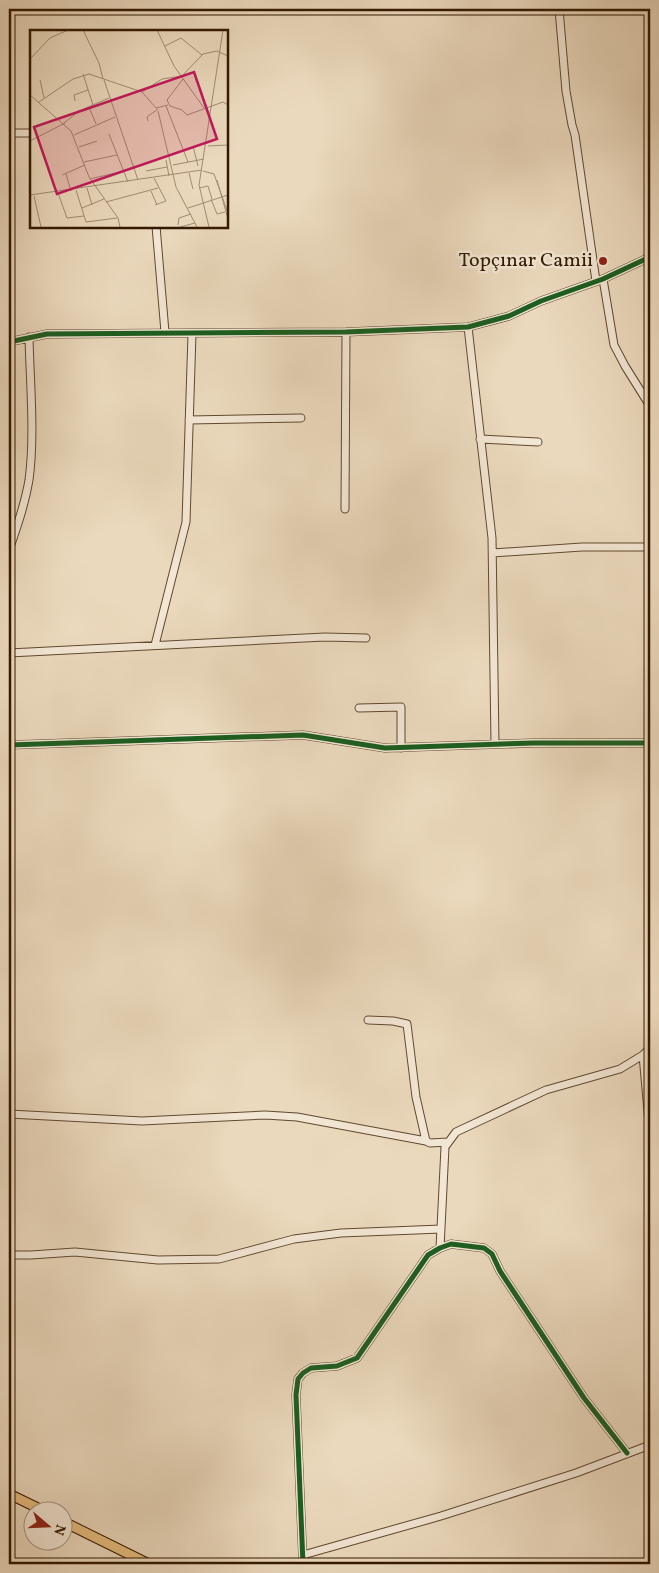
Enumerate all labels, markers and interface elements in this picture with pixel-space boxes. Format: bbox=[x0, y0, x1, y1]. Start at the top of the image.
inset map bbox=[30, 30, 228, 228]
place label: Topçınar Camii bbox=[459, 247, 593, 275]
marker: Topçınar Camii bbox=[597, 255, 609, 267]
north arrow bbox=[22, 1500, 72, 1550]
text: N bbox=[48, 1522, 70, 1538]

